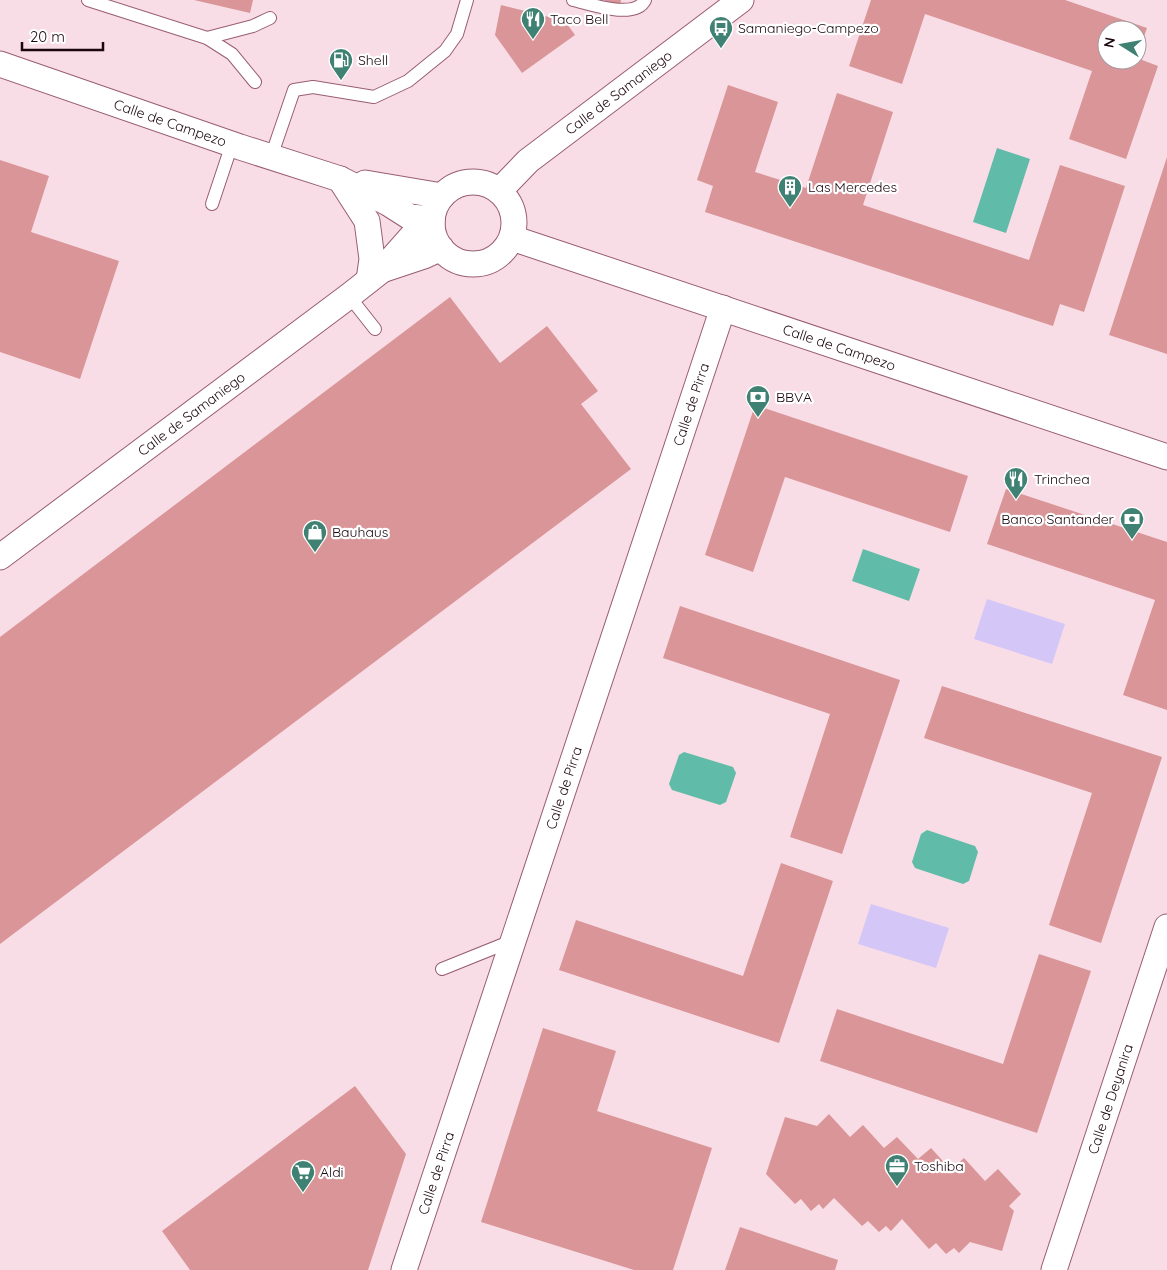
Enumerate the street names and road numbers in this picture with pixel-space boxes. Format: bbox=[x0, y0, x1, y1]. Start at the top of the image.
street label: Calle de Samaniego bbox=[562, 46, 676, 139]
street label: Calle de Campezo bbox=[111, 95, 229, 151]
street label: Calle de Campezo bbox=[780, 320, 898, 375]
street label: Calle de Pirra bbox=[669, 361, 713, 448]
street label: Calle de Samaniego bbox=[134, 368, 249, 460]
street label: Calle de Pirra bbox=[542, 744, 586, 832]
street label: Calle de Deyanira bbox=[1084, 1041, 1137, 1157]
street label: Calle de Pirra bbox=[414, 1129, 458, 1217]

